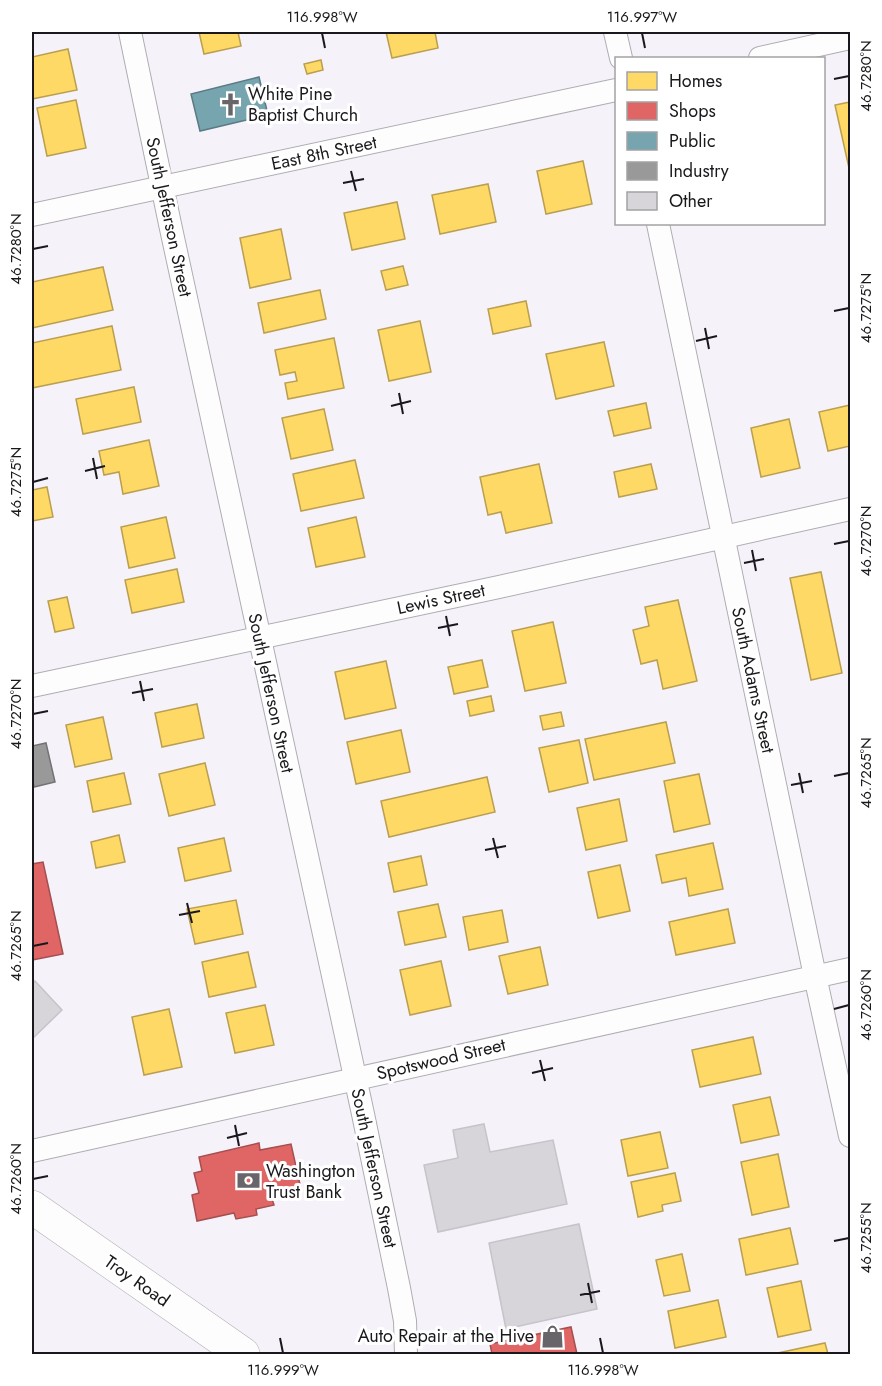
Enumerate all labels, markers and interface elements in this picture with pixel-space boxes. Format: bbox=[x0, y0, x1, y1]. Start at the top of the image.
text: 116.998°W bbox=[286, 6, 358, 28]
text: 116.997°W bbox=[607, 6, 677, 28]
text: 46.7280°N bbox=[855, 40, 877, 112]
legend bbox=[615, 57, 825, 225]
text: Homes bbox=[669, 68, 722, 94]
place label: White Pine Baptist Church bbox=[248, 81, 358, 128]
church icon: White Pine Baptist Church bbox=[217, 91, 243, 117]
text: Shops bbox=[669, 98, 716, 124]
text: Public bbox=[669, 128, 716, 154]
street label: East 8th Street bbox=[269, 129, 380, 177]
street label: South Jefferson Street bbox=[139, 135, 199, 300]
text: Industry bbox=[669, 158, 729, 184]
text: Other bbox=[669, 188, 713, 214]
text: 46.7280°N bbox=[5, 213, 27, 285]
text: 46.7275°N bbox=[855, 273, 877, 343]
text: 46.7275°N bbox=[5, 447, 27, 517]
text: 46.7270°N bbox=[855, 506, 877, 576]
street label: Lewis Street bbox=[394, 577, 488, 621]
street label: South Adams Street bbox=[725, 605, 781, 756]
street label: South Jefferson Street bbox=[241, 611, 301, 776]
text: 46.7270°N bbox=[5, 679, 27, 749]
text: 46.7265°N bbox=[855, 737, 877, 809]
text: 46.7265°N bbox=[5, 910, 27, 982]
text: 46.7260°N bbox=[855, 969, 877, 1041]
street label: Spotswood Street bbox=[374, 1031, 509, 1086]
street label: South Jefferson Street bbox=[344, 1086, 404, 1251]
text: 46.7260°N bbox=[5, 1143, 27, 1215]
place label: Washington Trust Bank bbox=[266, 1158, 355, 1205]
bank icon: Washington Trust Bank bbox=[235, 1168, 261, 1194]
text: 46.7255°N bbox=[855, 1202, 877, 1274]
street label: Troy Road bbox=[99, 1249, 175, 1313]
place label: Auto Repair at the Hive bbox=[358, 1323, 534, 1349]
shop icon: Auto Repair at the Hive bbox=[539, 1323, 565, 1349]
text: 116.999°W bbox=[247, 1359, 319, 1381]
text: 116.998°W bbox=[567, 1359, 639, 1381]

